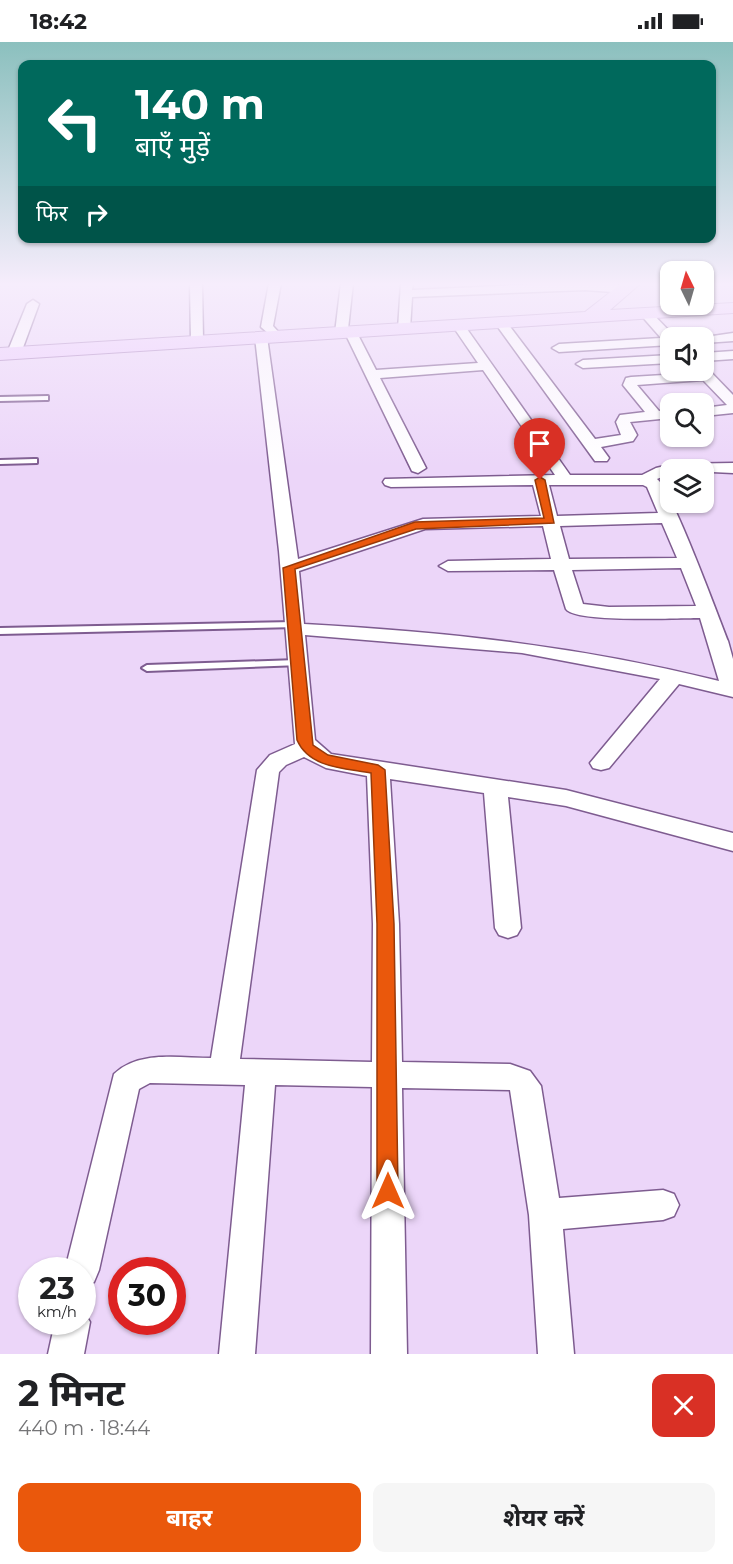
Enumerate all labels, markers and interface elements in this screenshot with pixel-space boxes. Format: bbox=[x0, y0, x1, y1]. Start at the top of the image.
text: 18:42 bbox=[30, 8, 87, 35]
text: 140 m bbox=[135, 78, 265, 130]
icon: left bbox=[36, 84, 114, 162]
text: बाएँ मुड़ें bbox=[135, 130, 210, 163]
icon: right bbox=[80, 198, 113, 231]
text: फिर bbox=[36, 200, 68, 227]
north arrow bbox=[660, 261, 714, 315]
map controls bbox=[660, 261, 714, 513]
button: sound bbox=[660, 327, 714, 381]
button: search bbox=[660, 393, 714, 447]
pin bbox=[514, 418, 565, 480]
icon: arrive bbox=[523, 427, 556, 460]
button: layers bbox=[660, 459, 714, 513]
position arrow bbox=[356, 1159, 420, 1223]
speed limit sign: 30 bbox=[108, 1257, 186, 1335]
text: 23 bbox=[39, 1270, 75, 1307]
text: km/h bbox=[37, 1302, 77, 1321]
text: 2 मिनट bbox=[18, 1371, 125, 1415]
button: close bbox=[652, 1374, 715, 1437]
text: 440 m · 18:44 bbox=[18, 1416, 150, 1440]
button: बाहर bbox=[18, 1483, 361, 1552]
button: शेयर करें bbox=[373, 1483, 715, 1552]

